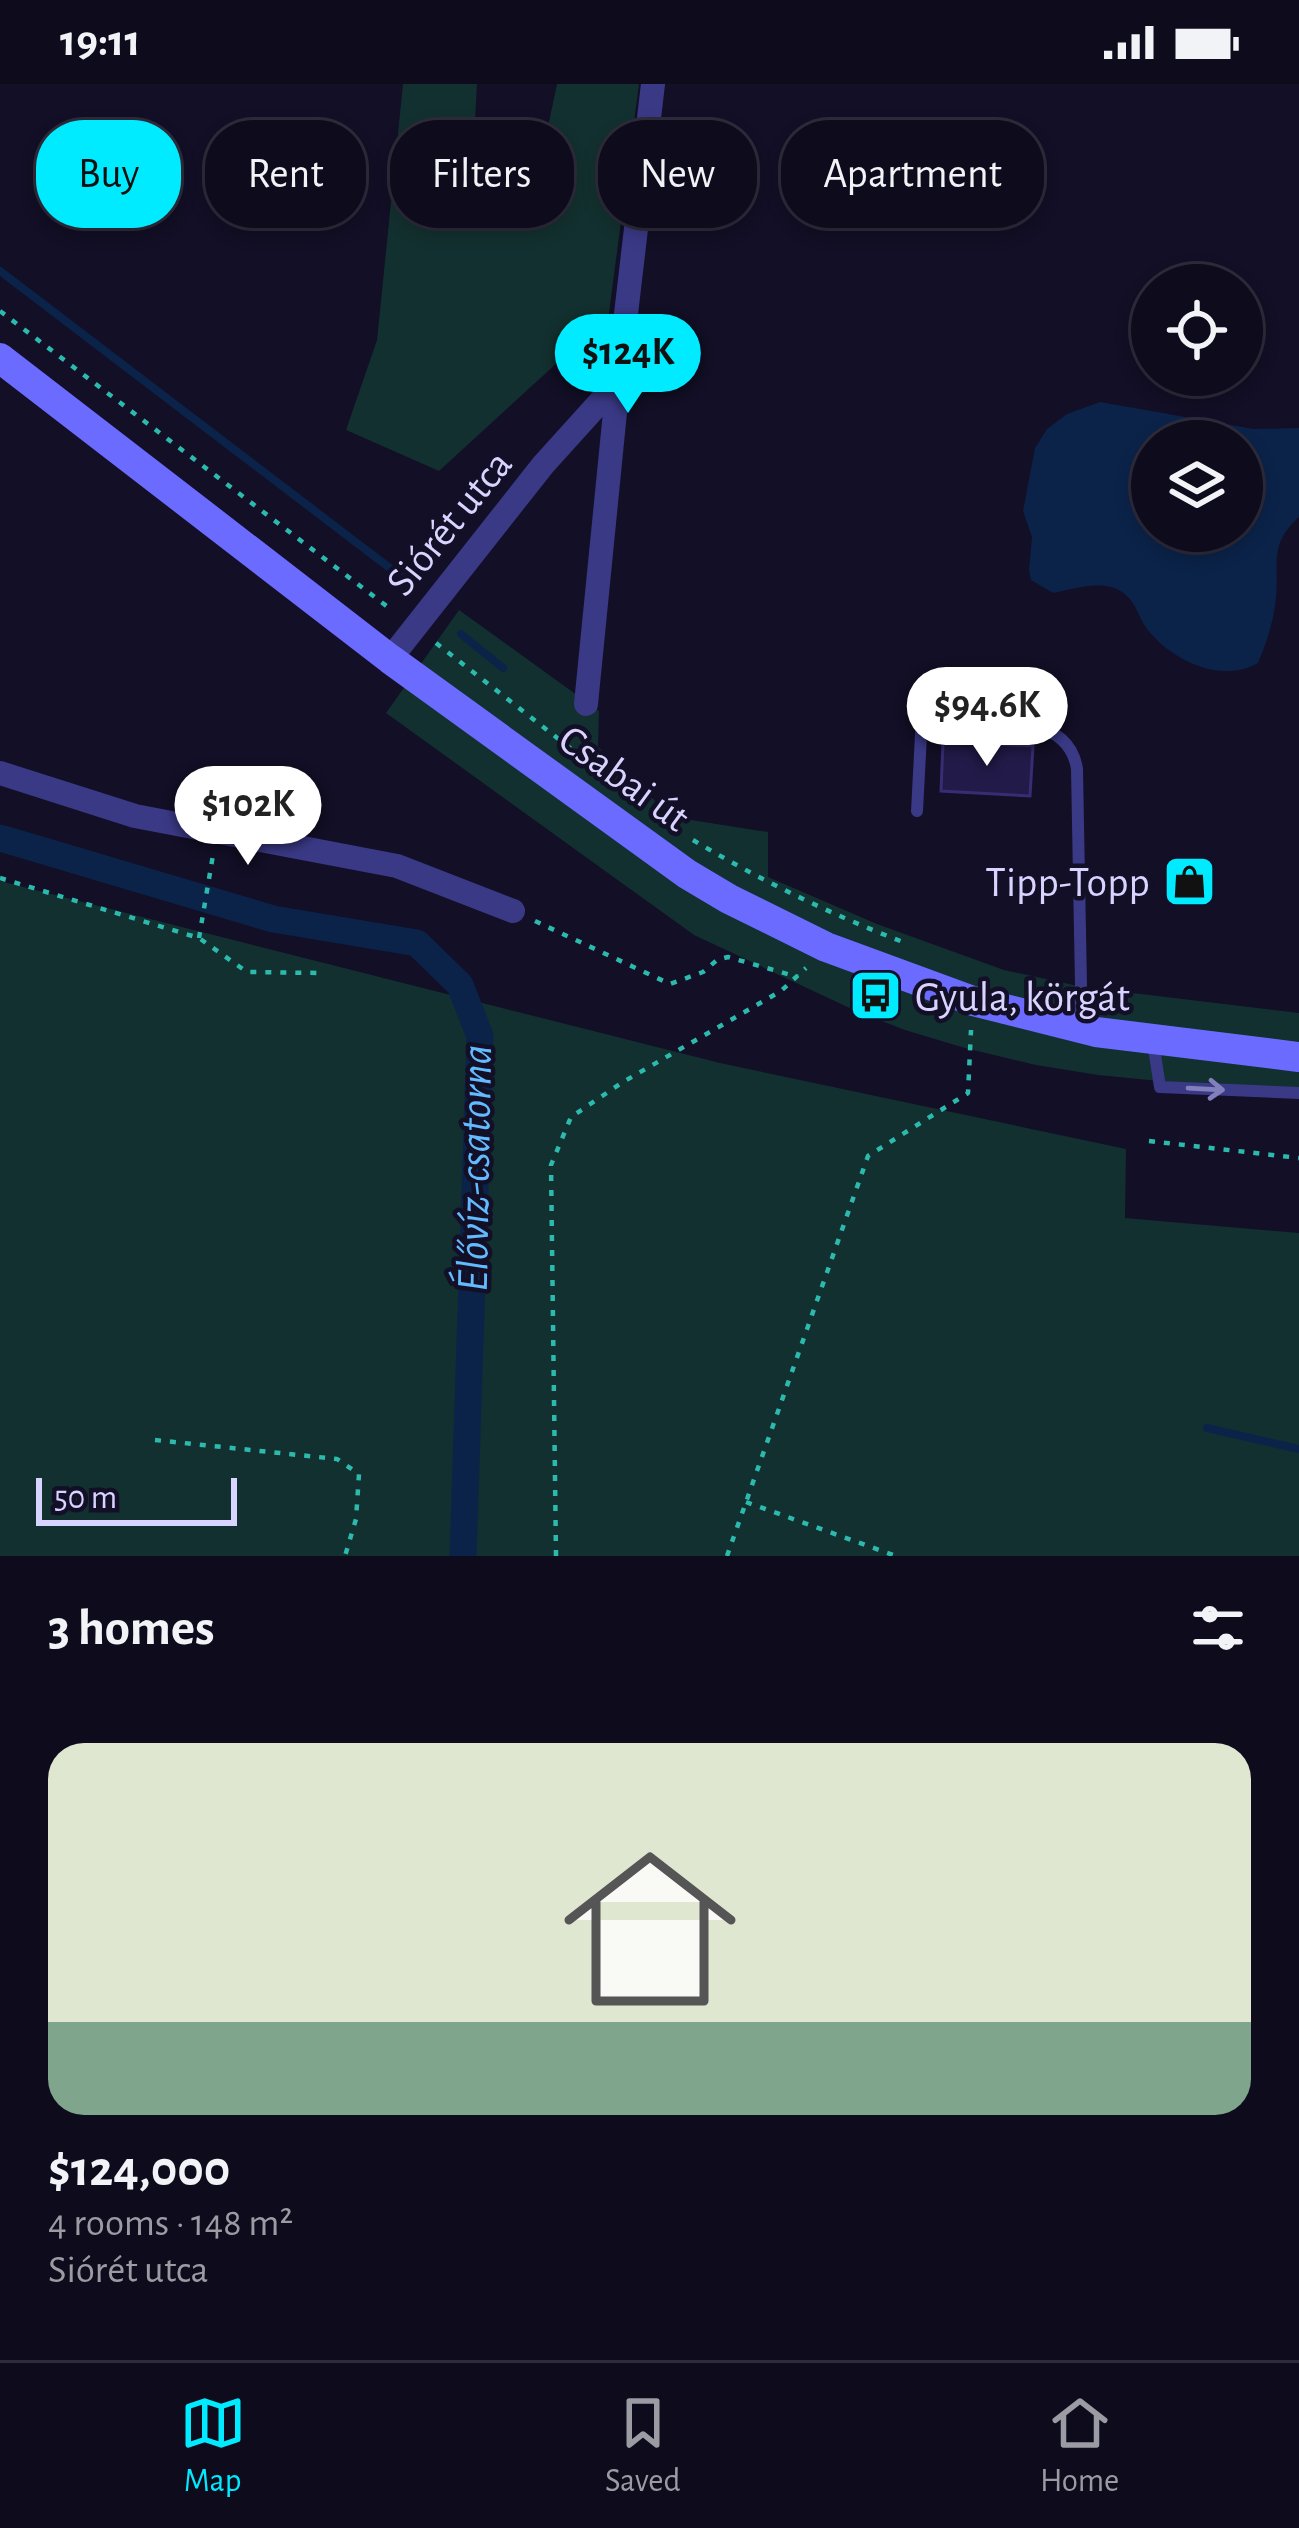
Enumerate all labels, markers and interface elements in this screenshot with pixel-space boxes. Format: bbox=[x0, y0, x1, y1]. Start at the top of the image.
text: 19:11 bbox=[60, 19, 141, 64]
chip: Buy bbox=[36, 120, 181, 228]
chip: Rent bbox=[205, 120, 366, 228]
chip: Filters bbox=[390, 120, 574, 228]
chip: New bbox=[598, 120, 757, 228]
chip: Apartment bbox=[781, 120, 1044, 228]
map controls bbox=[1131, 264, 1263, 552]
button: locate bbox=[1131, 264, 1263, 396]
pin: $124K bbox=[544, 314, 712, 416]
text: $124K bbox=[582, 333, 674, 372]
button: layers bbox=[1131, 420, 1263, 552]
street label: Siórét utca bbox=[379, 443, 520, 604]
pin: $94.6K bbox=[889, 667, 1085, 769]
text: $94.6K bbox=[934, 686, 1040, 725]
street label: Csabai út bbox=[551, 718, 697, 840]
pin: $102K bbox=[164, 766, 332, 868]
text: $102K bbox=[201, 785, 295, 824]
shop icon: Tipp-Topp bbox=[1161, 853, 1217, 909]
place label: Tipp-Topp bbox=[985, 862, 1150, 904]
bus stop icon: Gyula, körgát bbox=[848, 968, 904, 1024]
place label: Gyula, körgát bbox=[915, 977, 1130, 1019]
water label: Élővíz-csatorna bbox=[448, 1044, 500, 1292]
one-way arrow bbox=[1186, 1078, 1225, 1101]
scale bar bbox=[36, 1472, 237, 1525]
text: 50 m bbox=[54, 1482, 117, 1515]
icon: filters bbox=[1185, 1595, 1251, 1661]
text: 3 homes bbox=[48, 1603, 215, 1654]
icon: home bbox=[542, 1821, 758, 2037]
text: $124,000 bbox=[48, 2144, 230, 2195]
text: 4 rooms · 148 m² bbox=[48, 2204, 293, 2243]
text: Siórét utca bbox=[48, 2251, 208, 2290]
tab: Map bbox=[180, 2390, 246, 2502]
tab: Saved bbox=[605, 2390, 681, 2502]
tab: Home bbox=[1040, 2390, 1119, 2502]

